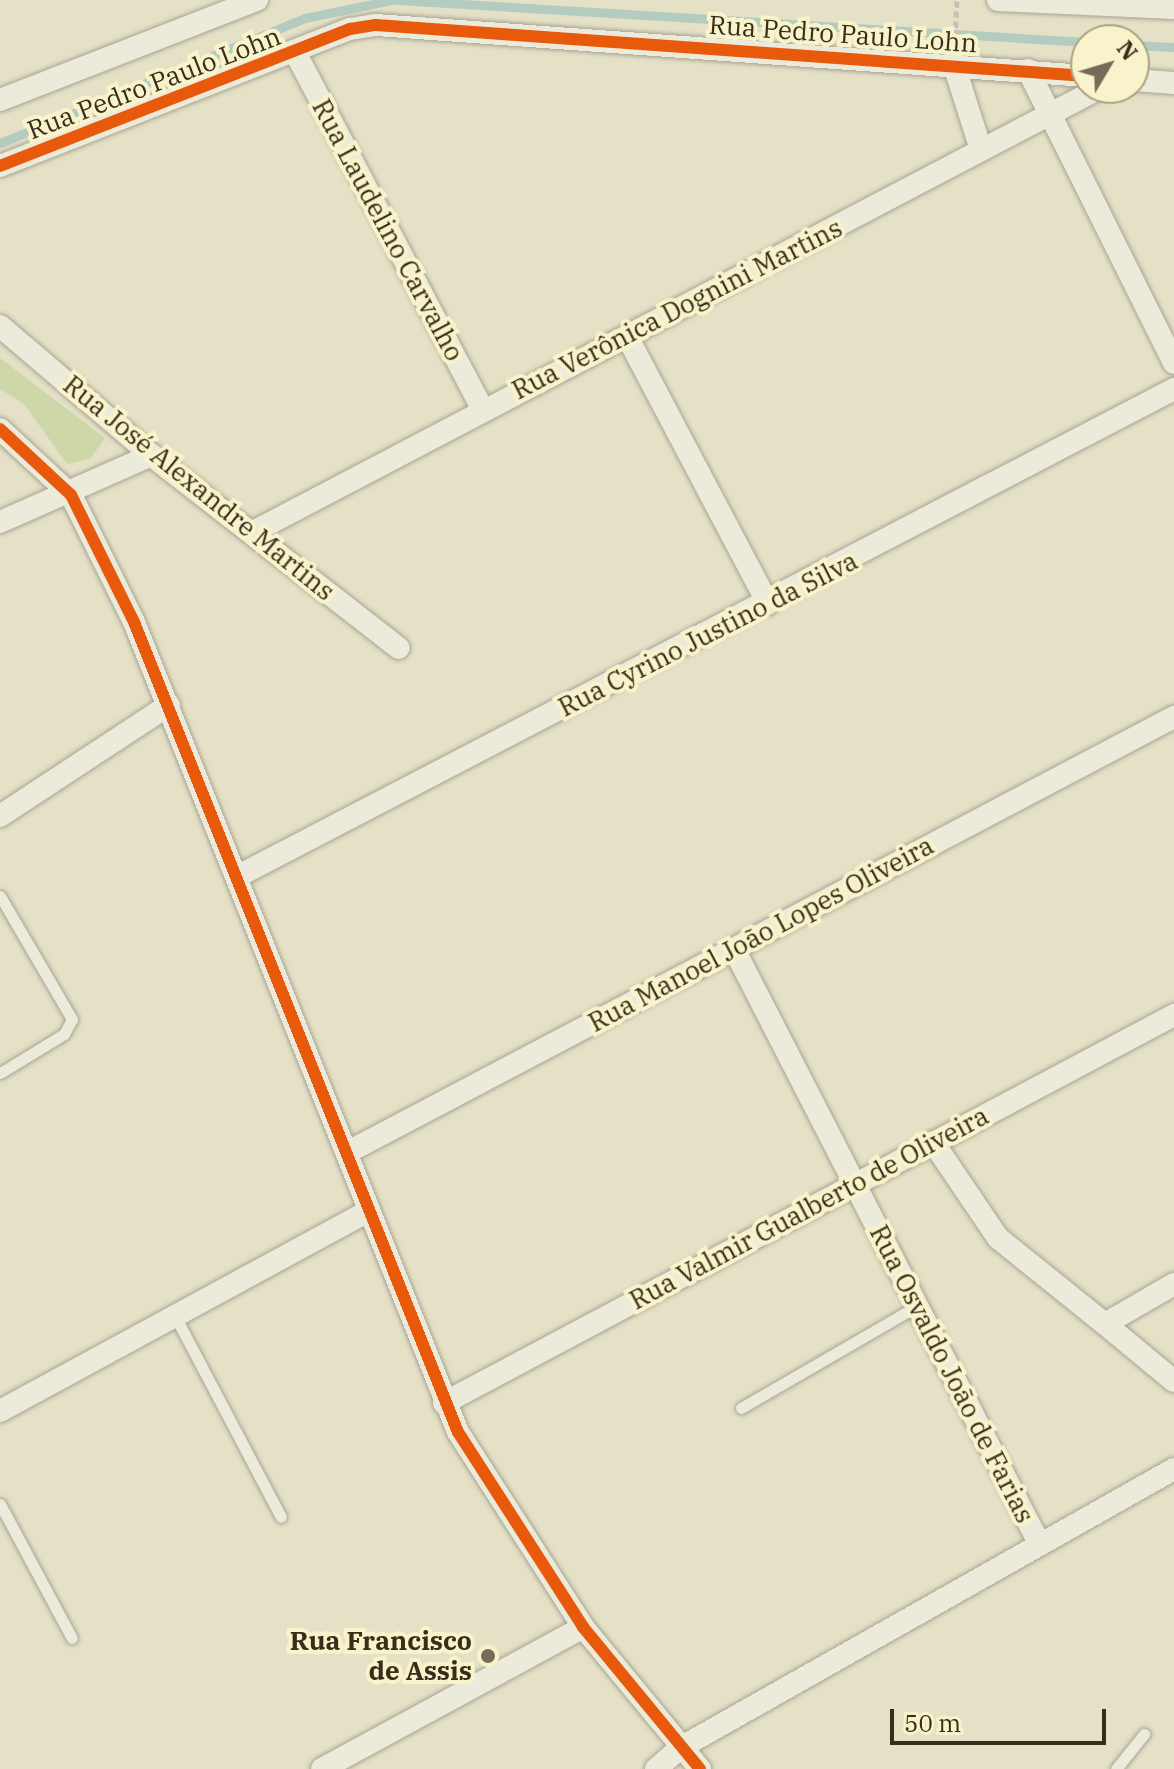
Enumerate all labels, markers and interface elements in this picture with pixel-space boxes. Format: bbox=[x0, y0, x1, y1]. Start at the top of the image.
street label: Rua Pedro Paulo Lohn bbox=[708, 9, 978, 59]
street label: Rua Pedro Paulo Lohn bbox=[23, 20, 285, 146]
north arrow bbox=[1070, 24, 1150, 104]
text: N bbox=[1111, 34, 1145, 66]
street label: Rua Laudelino Carvalho bbox=[306, 94, 470, 366]
street label: Rua Verônica Dognini Martins bbox=[507, 212, 847, 406]
street label: Rua José Alexandre Martins bbox=[57, 369, 341, 607]
street label: Rua Cyrino Justino da Silva bbox=[553, 545, 863, 723]
street label: Rua Manoel João Lopes Oliveira bbox=[583, 830, 939, 1038]
street label: Rua Valmir Gualberto de Oliveira bbox=[624, 1100, 994, 1316]
street label: Rua Osvaldo João de Farias bbox=[863, 1220, 1041, 1528]
place label: Rua Francisco de Assis bbox=[290, 1625, 472, 1686]
marker: Rua Francisco de Assis bbox=[479, 1647, 497, 1665]
scale bar bbox=[894, 1693, 1110, 1743]
text: 50 m bbox=[904, 1707, 961, 1739]

